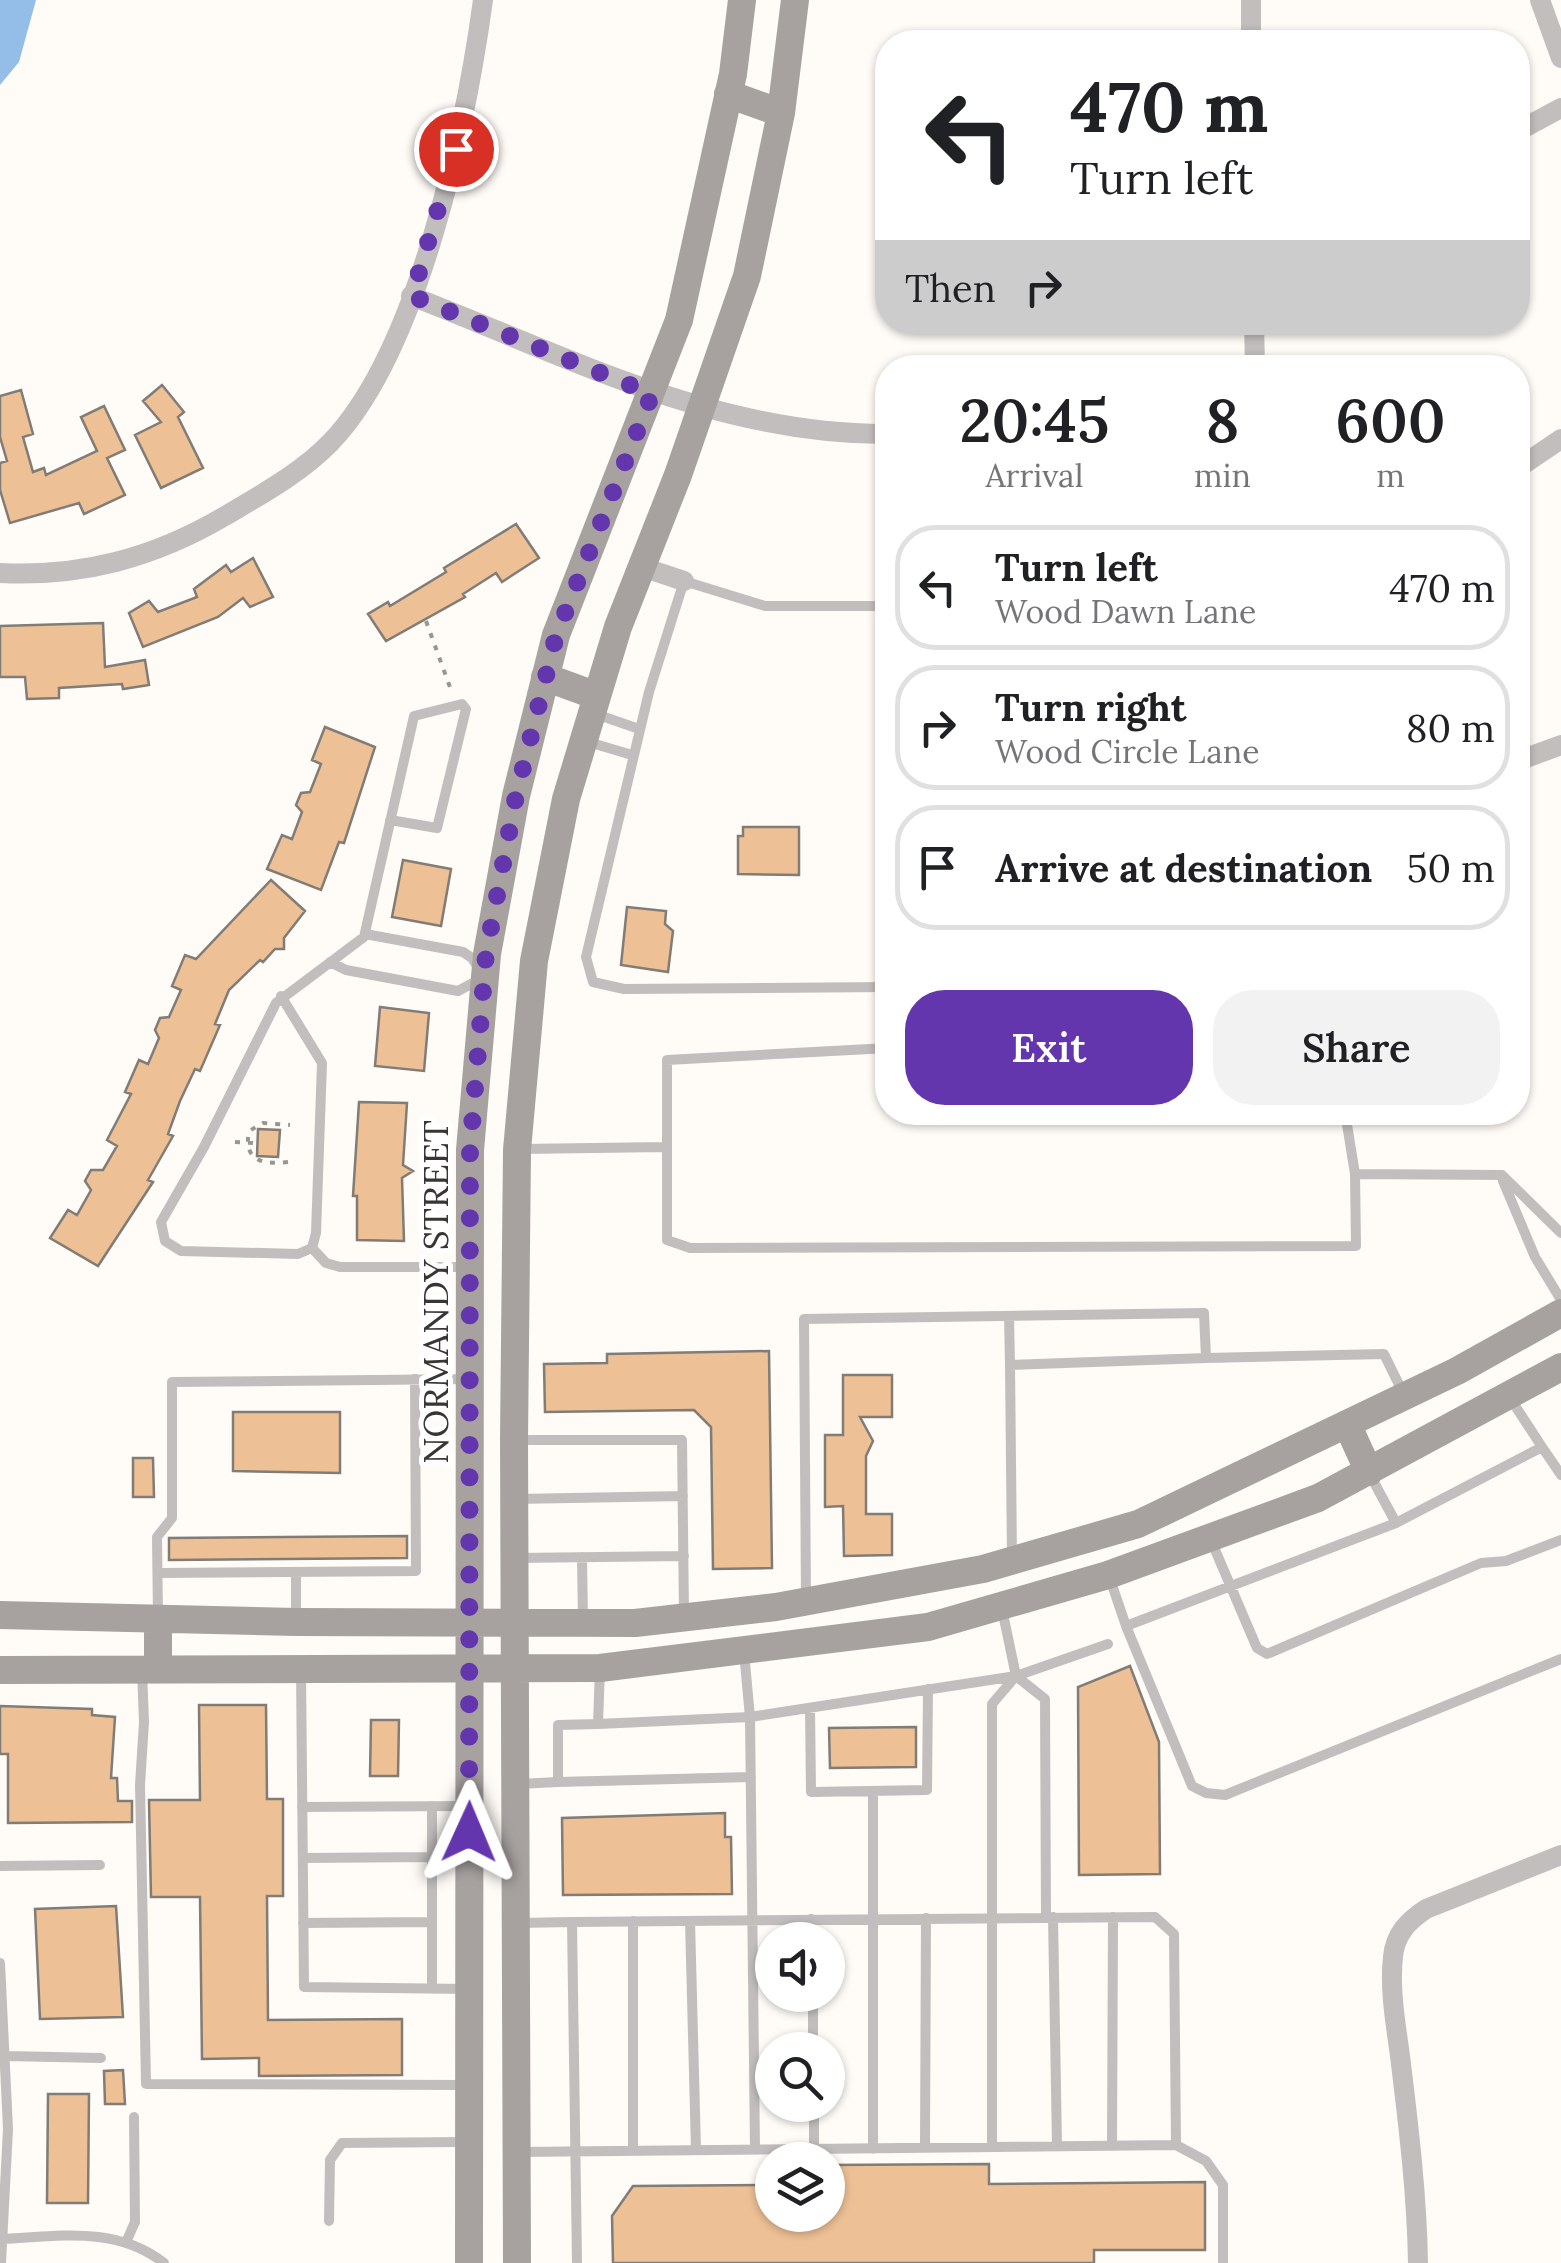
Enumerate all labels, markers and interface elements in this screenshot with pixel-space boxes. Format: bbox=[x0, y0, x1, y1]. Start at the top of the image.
text: 470 m bbox=[1070, 62, 1268, 151]
icon: left bbox=[905, 70, 1035, 200]
pin bbox=[414, 107, 499, 192]
icon: arrive bbox=[429, 122, 484, 177]
text: Turn left bbox=[1070, 149, 1253, 206]
icon: right bbox=[1016, 260, 1071, 315]
text: Then bbox=[905, 264, 996, 312]
text: 20:45 bbox=[959, 382, 1110, 458]
text: 8 bbox=[1205, 382, 1239, 458]
text: 600 bbox=[1335, 382, 1446, 458]
text: Arrival bbox=[986, 455, 1083, 496]
text: min bbox=[1194, 455, 1251, 496]
text: m bbox=[1376, 455, 1405, 496]
text: Turn left bbox=[995, 543, 1158, 591]
icon: left bbox=[910, 560, 965, 615]
text: 470 m bbox=[1389, 564, 1495, 612]
text: Wood Dawn Lane bbox=[995, 591, 1256, 632]
text: Turn right bbox=[995, 683, 1186, 731]
icon: right bbox=[910, 700, 965, 755]
text: 80 m bbox=[1406, 704, 1495, 752]
text: Wood Circle Lane bbox=[995, 731, 1260, 772]
icon: arrive bbox=[910, 840, 965, 895]
text: Arrive at destination bbox=[995, 844, 1372, 892]
text: 50 m bbox=[1407, 844, 1495, 892]
button: Exit bbox=[905, 990, 1193, 1105]
button: Share bbox=[1213, 990, 1500, 1105]
street label: NORMANDY STREET bbox=[413, 1120, 458, 1464]
position arrow bbox=[417, 1780, 521, 1884]
map controls bbox=[755, 1922, 845, 2232]
button: sound bbox=[755, 1922, 845, 2012]
button: search bbox=[755, 2032, 845, 2122]
button: layers bbox=[755, 2142, 845, 2232]

